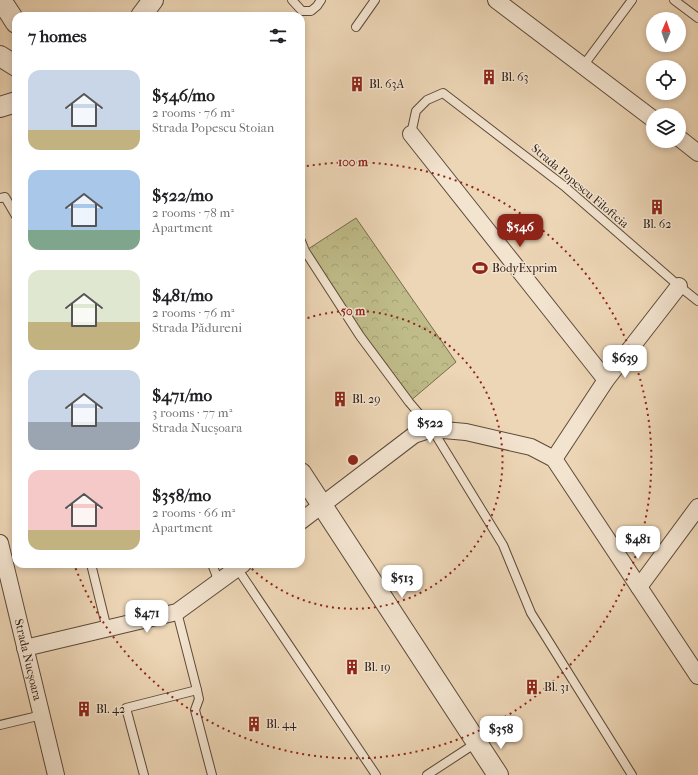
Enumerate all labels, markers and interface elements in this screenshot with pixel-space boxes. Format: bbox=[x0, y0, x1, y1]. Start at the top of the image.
north arrow bbox=[646, 12, 686, 52]
map controls bbox=[646, 12, 686, 148]
icon: filters bbox=[267, 25, 289, 47]
text: 7 homes bbox=[28, 26, 87, 46]
button: locate bbox=[646, 60, 686, 100]
building icon: Bl. 63 bbox=[480, 68, 498, 86]
place label: Bl. 63 bbox=[501, 70, 529, 84]
building icon: Bl. 63A bbox=[348, 75, 366, 93]
place label: Bl. 63A bbox=[369, 77, 404, 91]
text: $546/mo bbox=[152, 85, 215, 105]
icon: home bbox=[60, 86, 108, 134]
text: 2 rooms · 76 m² bbox=[152, 105, 234, 120]
button: layers bbox=[646, 108, 686, 148]
text: Strada Popescu Stoian bbox=[152, 120, 274, 135]
street label: Strada Popescu Filofteia bbox=[528, 141, 632, 231]
text: 100 m bbox=[338, 155, 369, 169]
text: $522/mo bbox=[152, 185, 213, 205]
icon: home bbox=[60, 186, 108, 234]
building icon: Bl. 62 bbox=[648, 198, 666, 216]
text: 2 rooms · 78 m² bbox=[152, 205, 234, 220]
pin: $546 bbox=[496, 214, 544, 248]
place label: Bl. 62 bbox=[643, 217, 671, 231]
text: $546 bbox=[506, 219, 534, 234]
text: Apartment bbox=[152, 220, 213, 235]
sports icon: BodyExprim bbox=[471, 259, 489, 277]
place label: BodyExprim bbox=[492, 261, 557, 275]
text: $481/mo bbox=[152, 285, 213, 305]
icon: home bbox=[60, 286, 108, 334]
text: 50 m bbox=[341, 304, 366, 318]
text: 2 rooms · 76 m² bbox=[152, 305, 234, 320]
text: Strada Pădureni bbox=[152, 320, 242, 335]
pin: $639 bbox=[601, 345, 649, 379]
text: $639 bbox=[612, 350, 638, 365]
text: $471/mo bbox=[152, 385, 212, 405]
icon: home bbox=[60, 386, 108, 434]
building icon: Bl. 29 bbox=[331, 390, 349, 408]
place label: Bl. 29 bbox=[352, 392, 380, 406]
text: 3 rooms · 77 m² bbox=[152, 405, 232, 420]
pin: $522 bbox=[406, 410, 454, 444]
text: $522 bbox=[417, 415, 443, 430]
text: Strada Nucșoara bbox=[152, 420, 242, 435]
centre of rings bbox=[346, 453, 360, 467]
text: $358/mo bbox=[152, 485, 211, 505]
icon: home bbox=[60, 486, 108, 534]
text: 2 rooms · 66 m² bbox=[152, 505, 235, 520]
text: Apartment bbox=[152, 520, 213, 535]
pin: $481 bbox=[614, 526, 662, 560]
text: $481 bbox=[625, 531, 651, 546]
pin: $513 bbox=[378, 565, 426, 599]
text: $513 bbox=[391, 570, 413, 585]
pin: $471 bbox=[123, 600, 171, 634]
text: $471 bbox=[134, 605, 160, 620]
street label: Strada Nucșoara bbox=[12, 617, 45, 702]
building icon: Bl. 19 bbox=[343, 658, 361, 676]
place label: Bl. 19 bbox=[364, 660, 391, 674]
building icon: Bl. 31 bbox=[523, 678, 541, 696]
place label: Bl. 31 bbox=[544, 680, 569, 694]
building icon: Bl. 42 bbox=[75, 700, 93, 718]
place label: Bl. 42 bbox=[96, 702, 125, 716]
building icon: Bl. 44 bbox=[245, 715, 263, 733]
pin: $358 bbox=[477, 716, 525, 750]
place label: Bl. 44 bbox=[266, 717, 297, 731]
text: $358 bbox=[489, 721, 513, 736]

